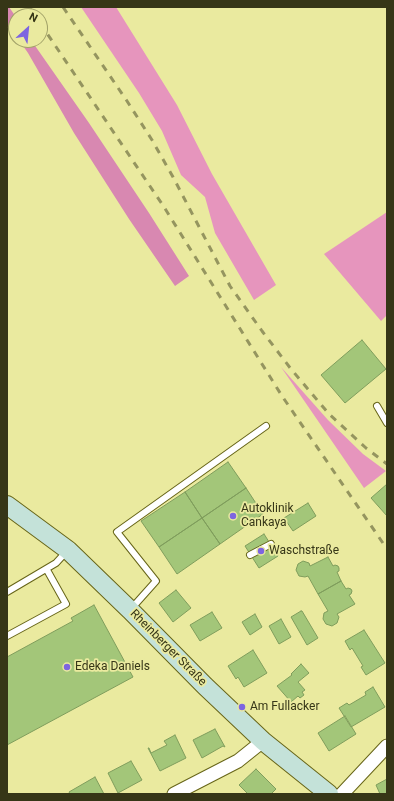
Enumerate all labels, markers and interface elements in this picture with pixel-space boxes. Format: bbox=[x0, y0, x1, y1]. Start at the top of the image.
north arrow bbox=[8, 8, 48, 48]
text: N bbox=[27, 10, 40, 25]
place label: Autoklinik Cankaya bbox=[241, 502, 294, 530]
marker: Autoklinik Cankaya bbox=[228, 511, 238, 521]
place label: Waschstraße bbox=[269, 544, 339, 558]
marker: Waschstraße bbox=[256, 546, 266, 556]
street label: Rheinberger Straße bbox=[127, 607, 209, 689]
place label: Edeka Daniels bbox=[75, 660, 150, 674]
marker: Edeka Daniels bbox=[62, 662, 72, 672]
place label: Am Fullacker bbox=[250, 700, 319, 714]
marker: Am Fullacker bbox=[237, 702, 247, 712]

